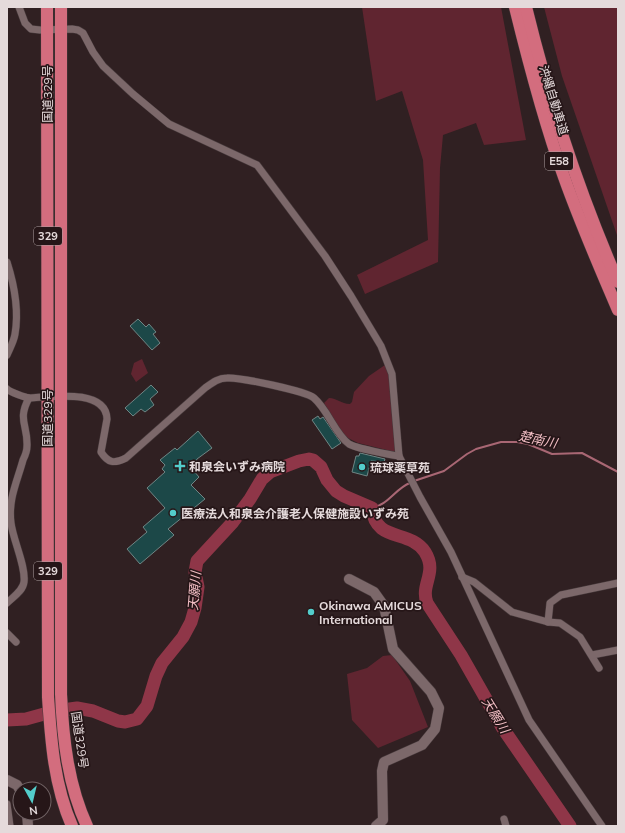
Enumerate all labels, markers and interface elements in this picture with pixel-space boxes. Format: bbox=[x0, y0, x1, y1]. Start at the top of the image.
street label: 沖縄自動車道 bbox=[536, 63, 572, 137]
street label: 国道329号 bbox=[40, 65, 55, 123]
road number: E58 bbox=[545, 152, 573, 170]
road number: 329 bbox=[34, 227, 62, 245]
street label: 国道329号 bbox=[40, 389, 55, 447]
water label: 楚南川 bbox=[517, 427, 561, 451]
place label: 和泉会いずみ病院 bbox=[189, 459, 285, 474]
marker: 和泉会いずみ病院 bbox=[174, 460, 186, 472]
place label: 琉球薬草苑 bbox=[370, 460, 430, 475]
marker: 琉球薬草苑 bbox=[357, 462, 367, 472]
place label: 医療法人和泉会介護老人保健施設いずみ苑 bbox=[181, 506, 409, 521]
marker: 医療法人和泉会介護老人保健施設いずみ苑 bbox=[168, 508, 178, 518]
road number: 329 bbox=[34, 562, 62, 580]
water label: 天願川 bbox=[184, 569, 204, 611]
place label: Okinawa AMICUS International bbox=[319, 598, 422, 627]
marker: Okinawa AMICUS International bbox=[306, 607, 316, 617]
water label: 天願川 bbox=[479, 694, 514, 737]
street label: 国道329号 bbox=[69, 710, 91, 770]
north arrow bbox=[12, 781, 52, 821]
text: N bbox=[28, 803, 38, 818]

